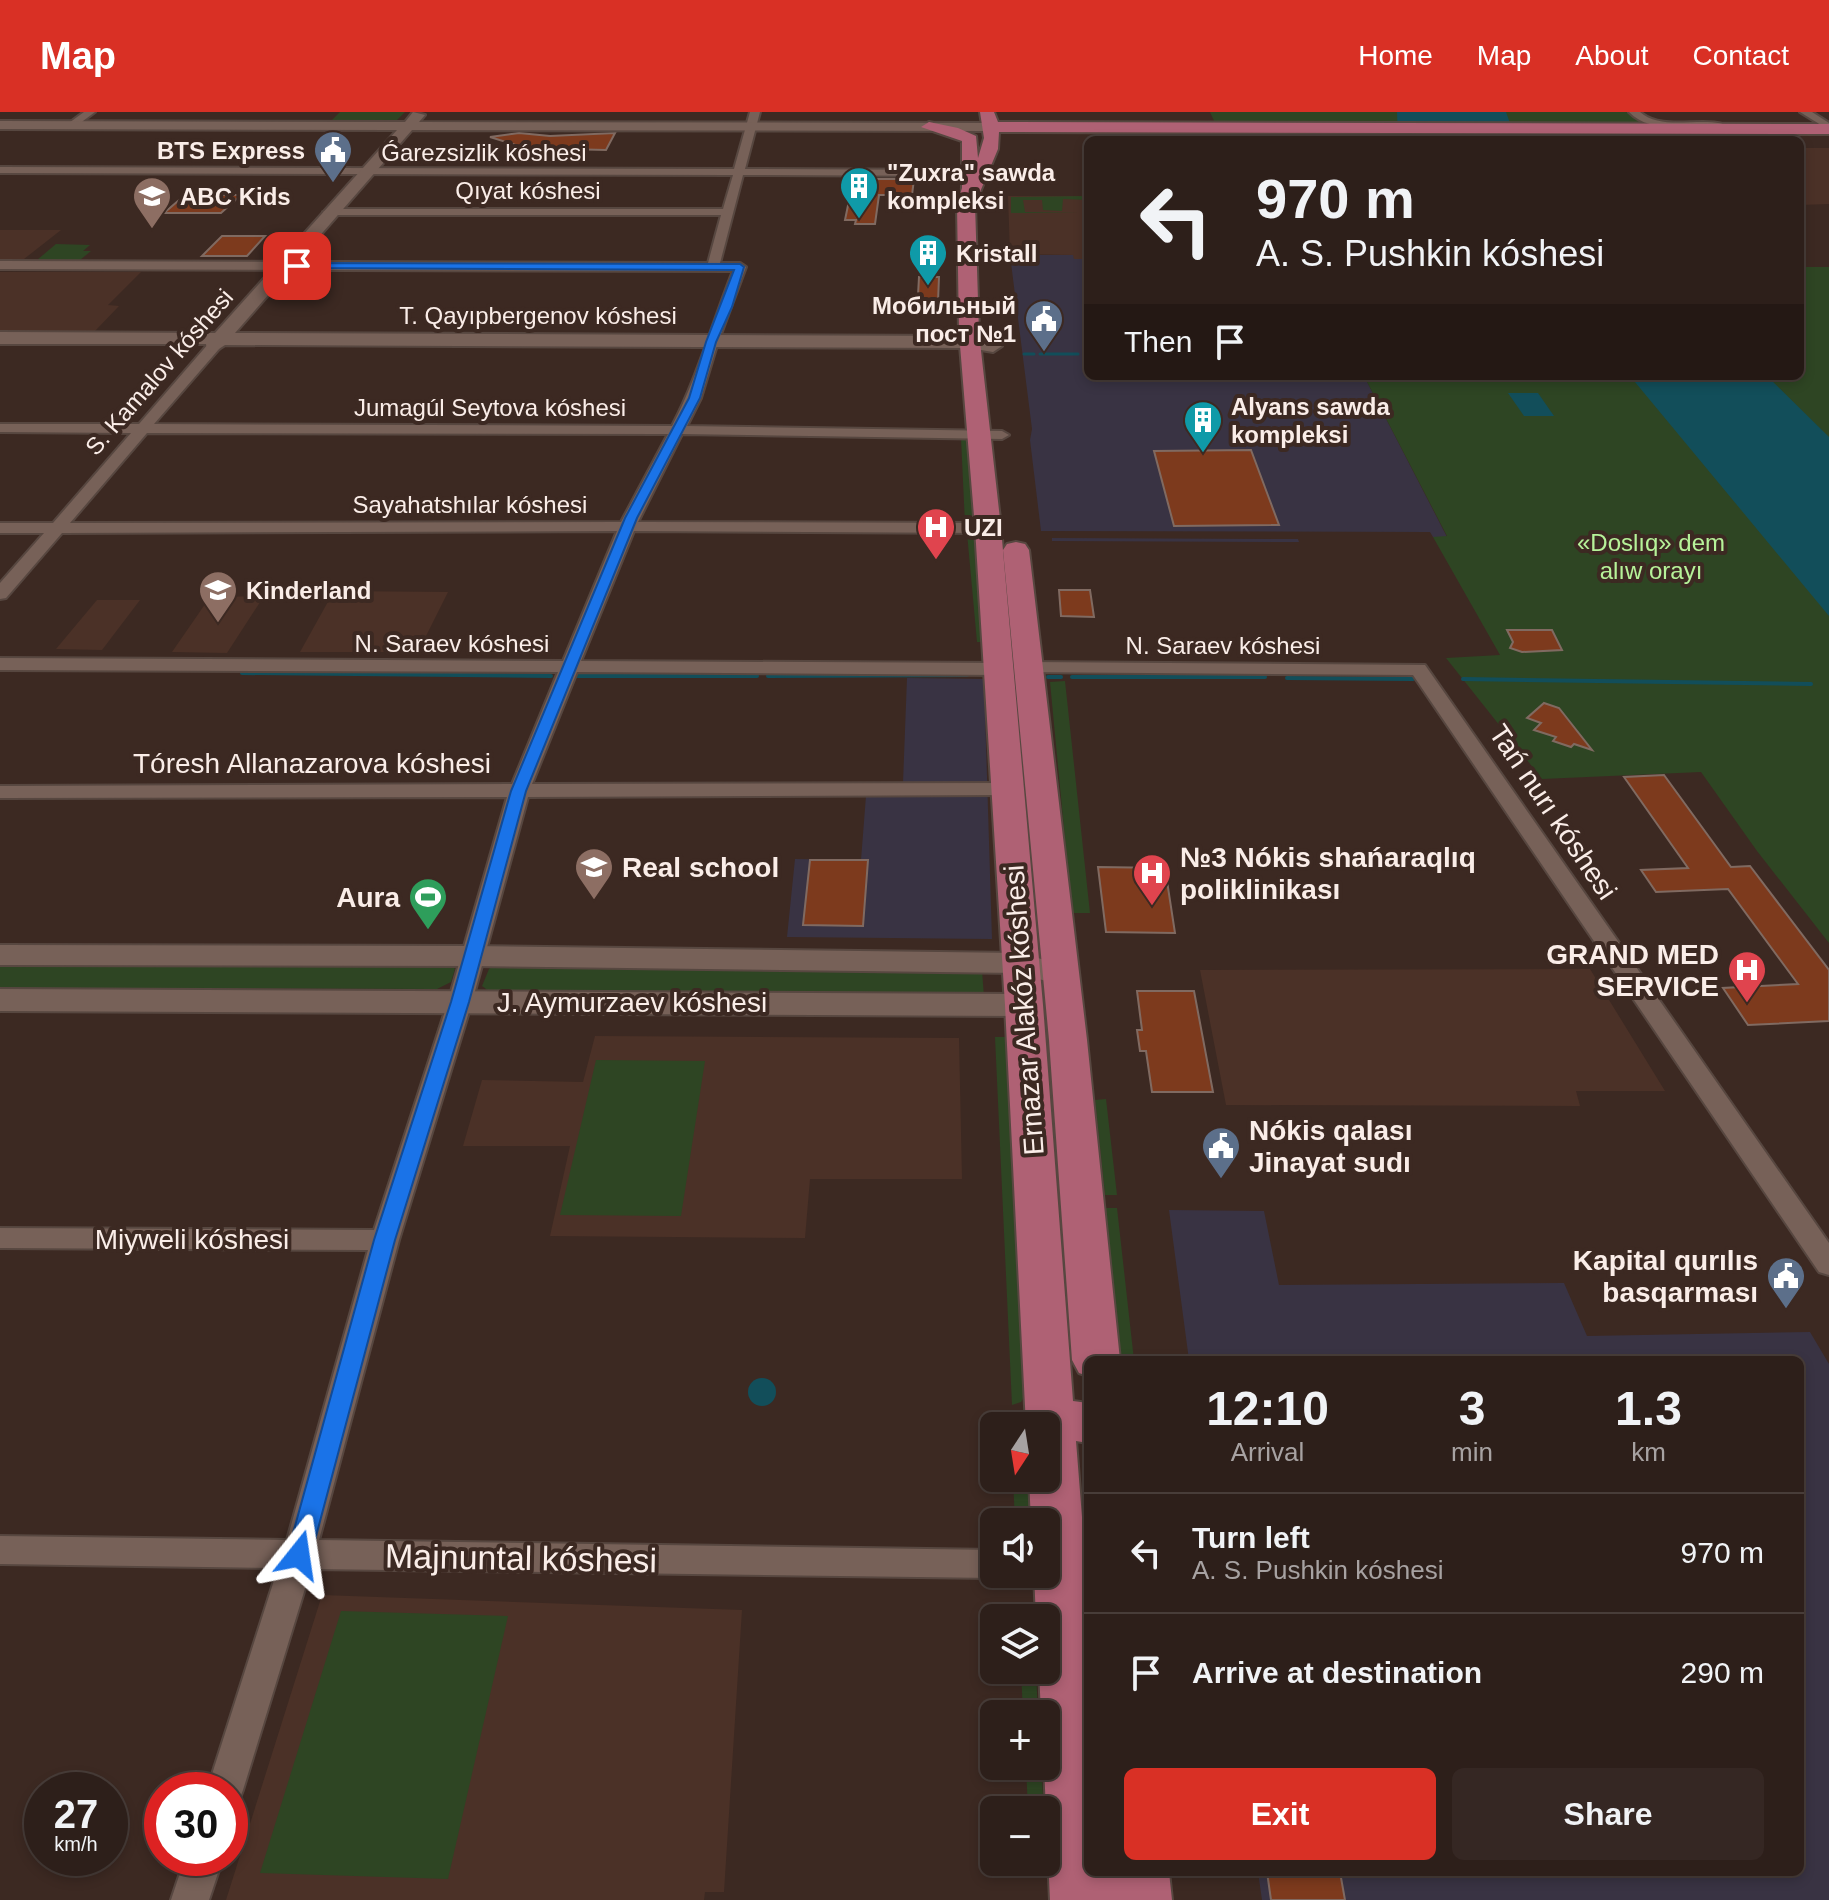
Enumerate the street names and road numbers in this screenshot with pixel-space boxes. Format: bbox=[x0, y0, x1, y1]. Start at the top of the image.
street label: Ǵarezsizlik kóshesi bbox=[381, 139, 587, 166]
street label: Qıyat kóshesi bbox=[455, 177, 601, 204]
street label: S. Kamalov kóshesi bbox=[80, 284, 238, 460]
street label: T. Qayıpbergenov kóshesi bbox=[399, 302, 677, 329]
street label: Jumagúl Seytova kóshesi bbox=[354, 394, 626, 421]
street label: Sayahatshılar kóshesi bbox=[353, 491, 587, 518]
street label: N. Saraev kóshesi bbox=[355, 630, 549, 657]
street label: N. Saraev kóshesi bbox=[1126, 632, 1320, 659]
street label: Tań nurı kóshesi bbox=[1483, 719, 1623, 905]
street label: Tóresh Allanazarova kóshesi bbox=[133, 748, 491, 779]
street label: Ernazar Alakóz kóshesi bbox=[998, 864, 1050, 1156]
street label: J. Aymurzaev kóshesi bbox=[497, 987, 767, 1018]
street label: Miyweli kóshesi bbox=[95, 1224, 289, 1255]
street label: Majnuntal kóshesi bbox=[385, 1537, 657, 1579]

